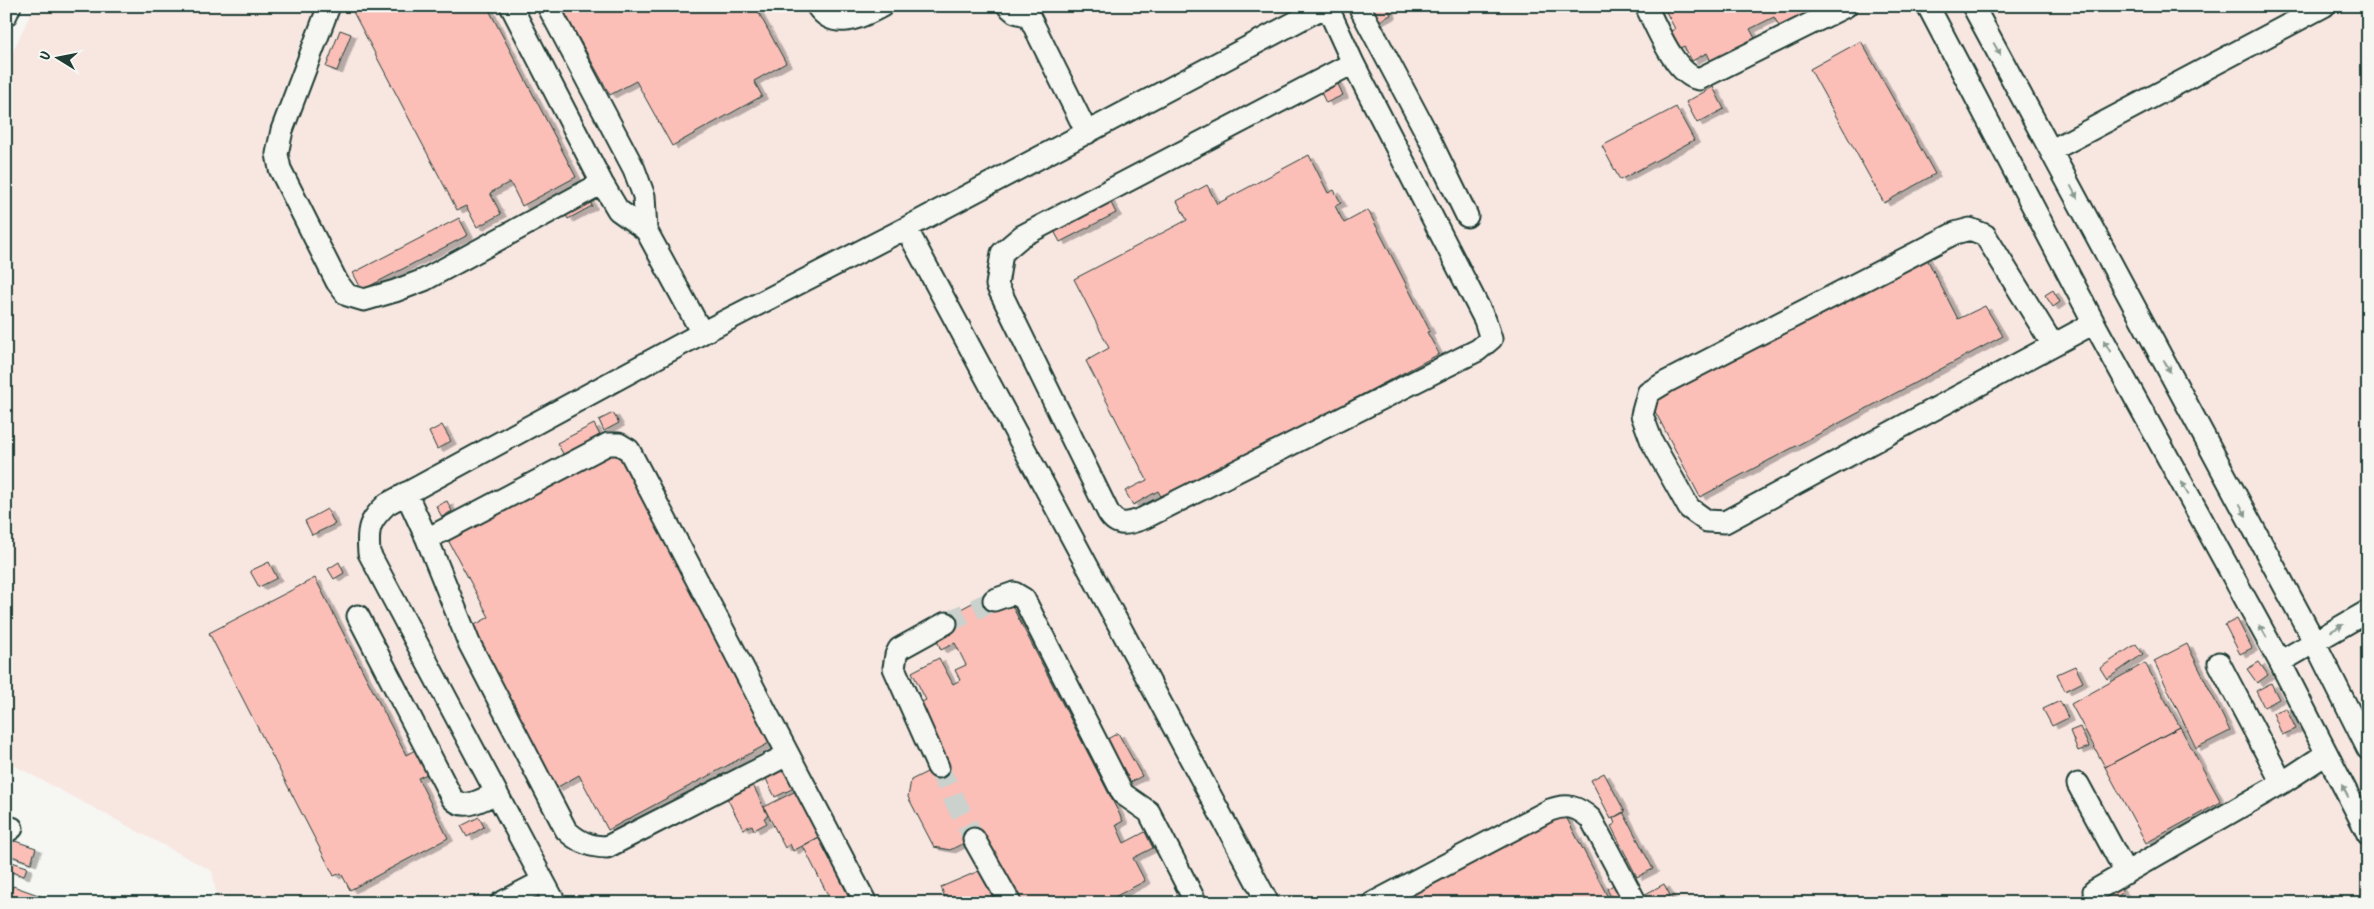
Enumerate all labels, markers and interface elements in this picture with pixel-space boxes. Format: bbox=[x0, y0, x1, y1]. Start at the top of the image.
north arrow bbox=[32, 32, 82, 82]
one-way arrow bbox=[1993, 42, 2001, 56]
text: U bbox=[35, 49, 58, 62]
one-way arrow bbox=[2070, 185, 2078, 199]
one-way arrow bbox=[2103, 338, 2111, 353]
one-way arrow bbox=[2163, 359, 2171, 374]
one-way arrow bbox=[2181, 481, 2189, 495]
one-way arrow bbox=[2239, 503, 2248, 516]
one-way arrow bbox=[2259, 623, 2267, 638]
one-way arrow bbox=[2330, 624, 2344, 632]
one-way arrow bbox=[2341, 783, 2349, 798]

